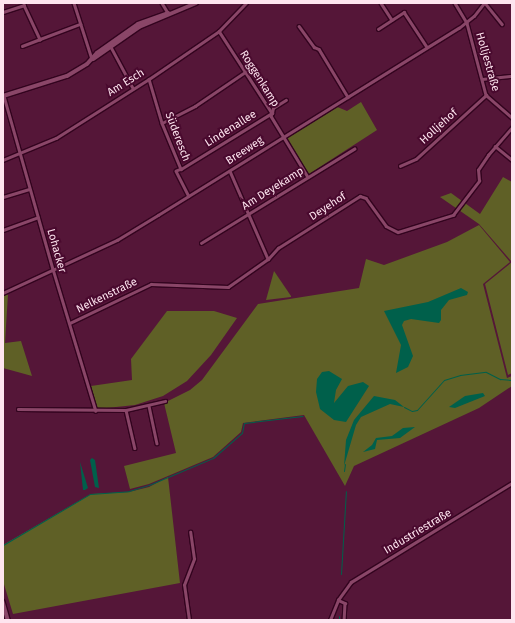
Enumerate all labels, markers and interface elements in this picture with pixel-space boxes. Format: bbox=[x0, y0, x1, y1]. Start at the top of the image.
street label: Holljestraße bbox=[472, 31, 502, 93]
street label: Roggenkamp bbox=[236, 48, 282, 110]
street label: Am Esch bbox=[105, 66, 147, 100]
street label: Holljehof bbox=[417, 107, 461, 147]
street label: Lindenallee bbox=[203, 108, 259, 150]
street label: Süderesch bbox=[162, 110, 192, 164]
street label: Breeweg bbox=[224, 134, 266, 168]
street label: Am Deyekamp bbox=[240, 165, 306, 213]
street label: Deyehof bbox=[307, 190, 349, 224]
street label: Lohacker bbox=[43, 228, 69, 274]
street label: Nelkenstraße bbox=[74, 276, 140, 316]
street label: Industriestraße bbox=[382, 507, 454, 557]

